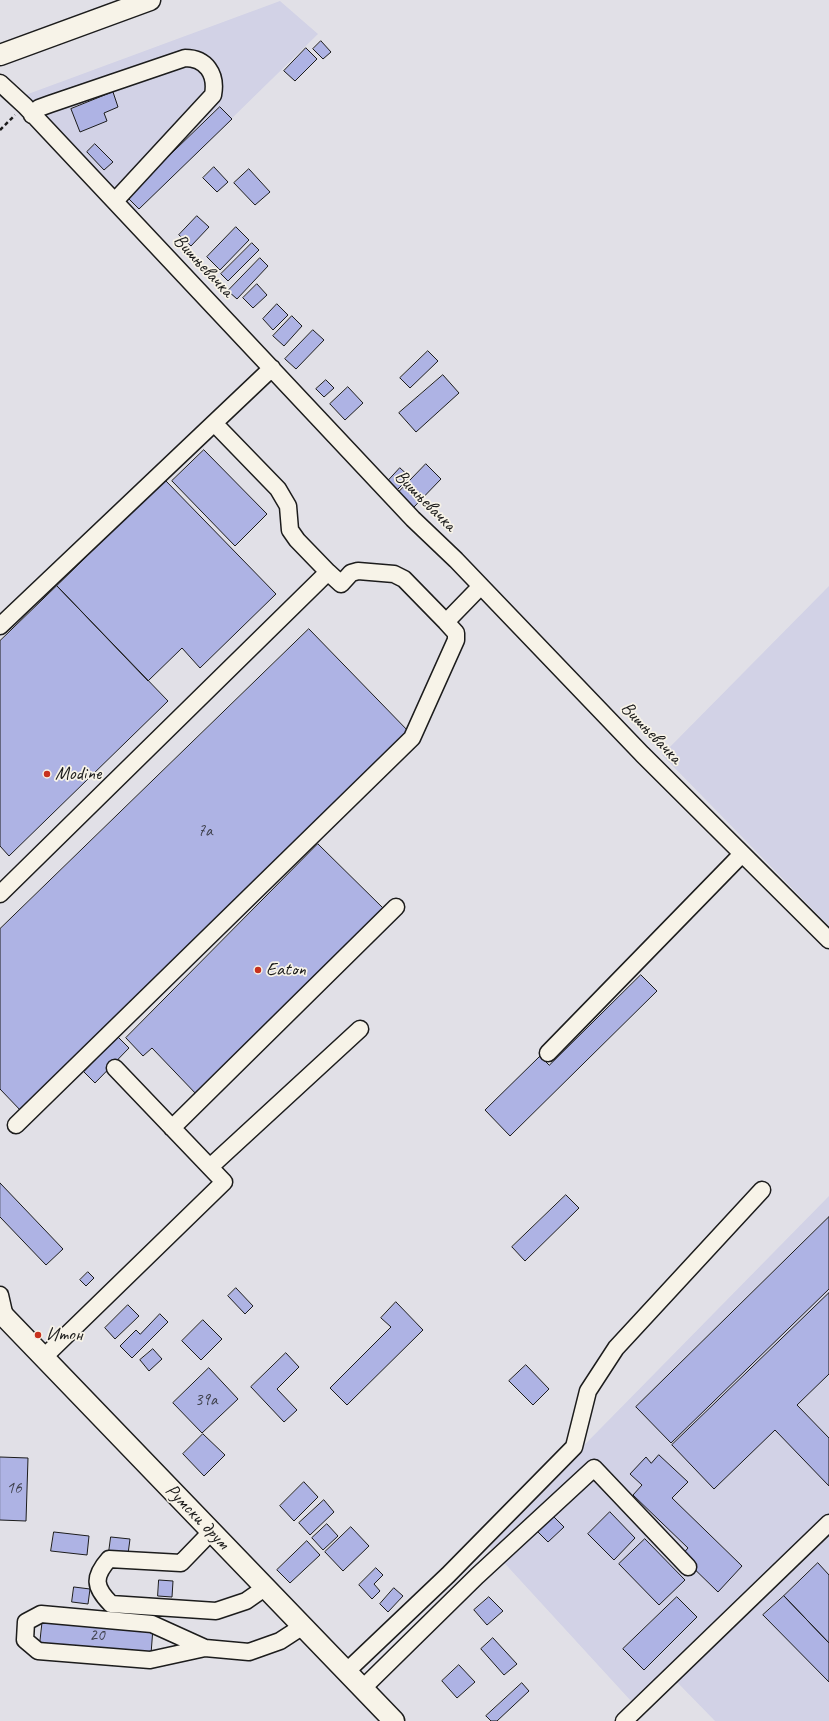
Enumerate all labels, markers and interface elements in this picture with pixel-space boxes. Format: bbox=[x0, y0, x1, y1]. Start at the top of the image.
street label: Вишњевачка bbox=[168, 230, 238, 302]
street label: Вишњевачка bbox=[389, 465, 461, 537]
street label: Вишњевачка bbox=[616, 697, 686, 769]
place label: Modine bbox=[55, 763, 101, 785]
marker: Modine bbox=[42, 769, 52, 779]
house number: 7a bbox=[197, 822, 213, 842]
place label: Eaton bbox=[266, 959, 306, 981]
marker: Eaton bbox=[253, 965, 263, 975]
place label: Итон bbox=[46, 1324, 82, 1346]
marker: Итон bbox=[33, 1330, 43, 1340]
house number: 39a bbox=[195, 1391, 217, 1411]
house number: 16 bbox=[6, 1479, 22, 1499]
street label: Румски друм bbox=[160, 1479, 234, 1555]
house number: 20 bbox=[89, 1626, 105, 1646]

